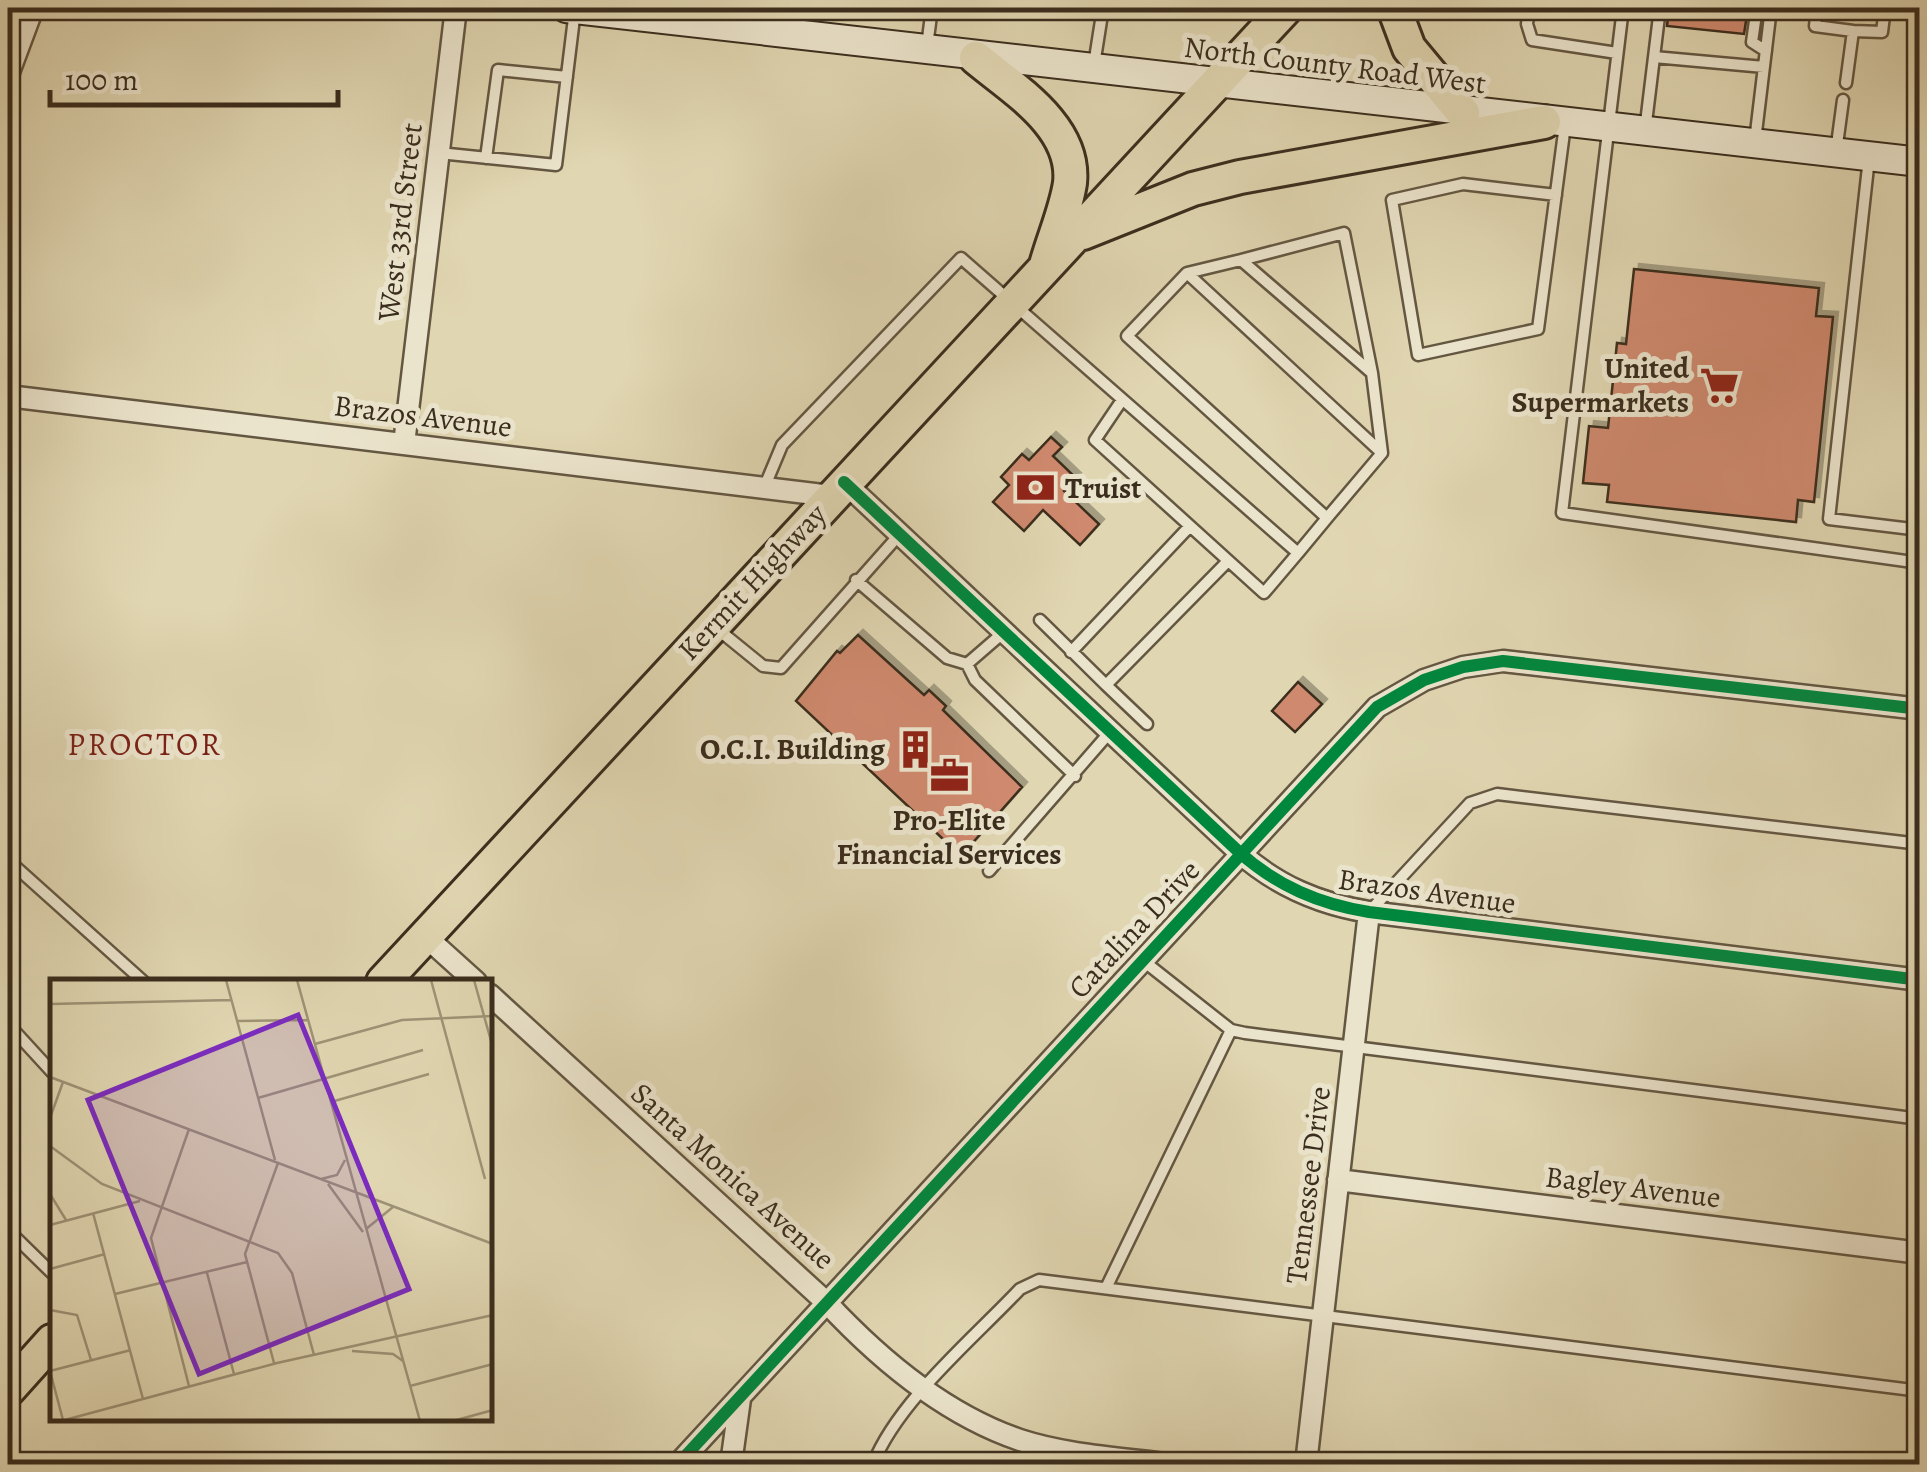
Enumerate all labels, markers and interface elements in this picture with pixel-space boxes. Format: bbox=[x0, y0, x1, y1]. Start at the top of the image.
street label: North County Road West bbox=[1182, 27, 1488, 103]
scale bar bbox=[50, 45, 338, 107]
text: 100 m bbox=[65, 60, 138, 100]
street label: West 33rd Street bbox=[368, 121, 432, 324]
place label: United Supermarkets bbox=[1511, 348, 1690, 422]
supermarket icon: United Supermarkets bbox=[1698, 364, 1740, 406]
street label: Brazos Avenue bbox=[332, 385, 514, 447]
bank icon: Truist bbox=[1014, 467, 1056, 509]
place label: Truist bbox=[1065, 468, 1141, 508]
street label: Kermit Highway bbox=[669, 494, 836, 669]
district label: PROCTOR bbox=[67, 722, 223, 766]
building icon: O.C.I. Building bbox=[894, 728, 936, 770]
place label: O.C.I. Building bbox=[700, 729, 886, 769]
office icon: Pro-Elite Financial Services bbox=[928, 755, 970, 797]
place label: Pro-Elite Financial Services bbox=[836, 800, 1062, 874]
street label: Catalina Drive bbox=[1059, 851, 1209, 1007]
street label: Brazos Avenue bbox=[1336, 859, 1518, 923]
inset map bbox=[50, 979, 492, 1422]
street label: Santa Monica Avenue bbox=[622, 1074, 844, 1278]
street label: Tennessee Drive bbox=[1276, 1084, 1340, 1286]
street label: Bagley Avenue bbox=[1543, 1156, 1723, 1218]

